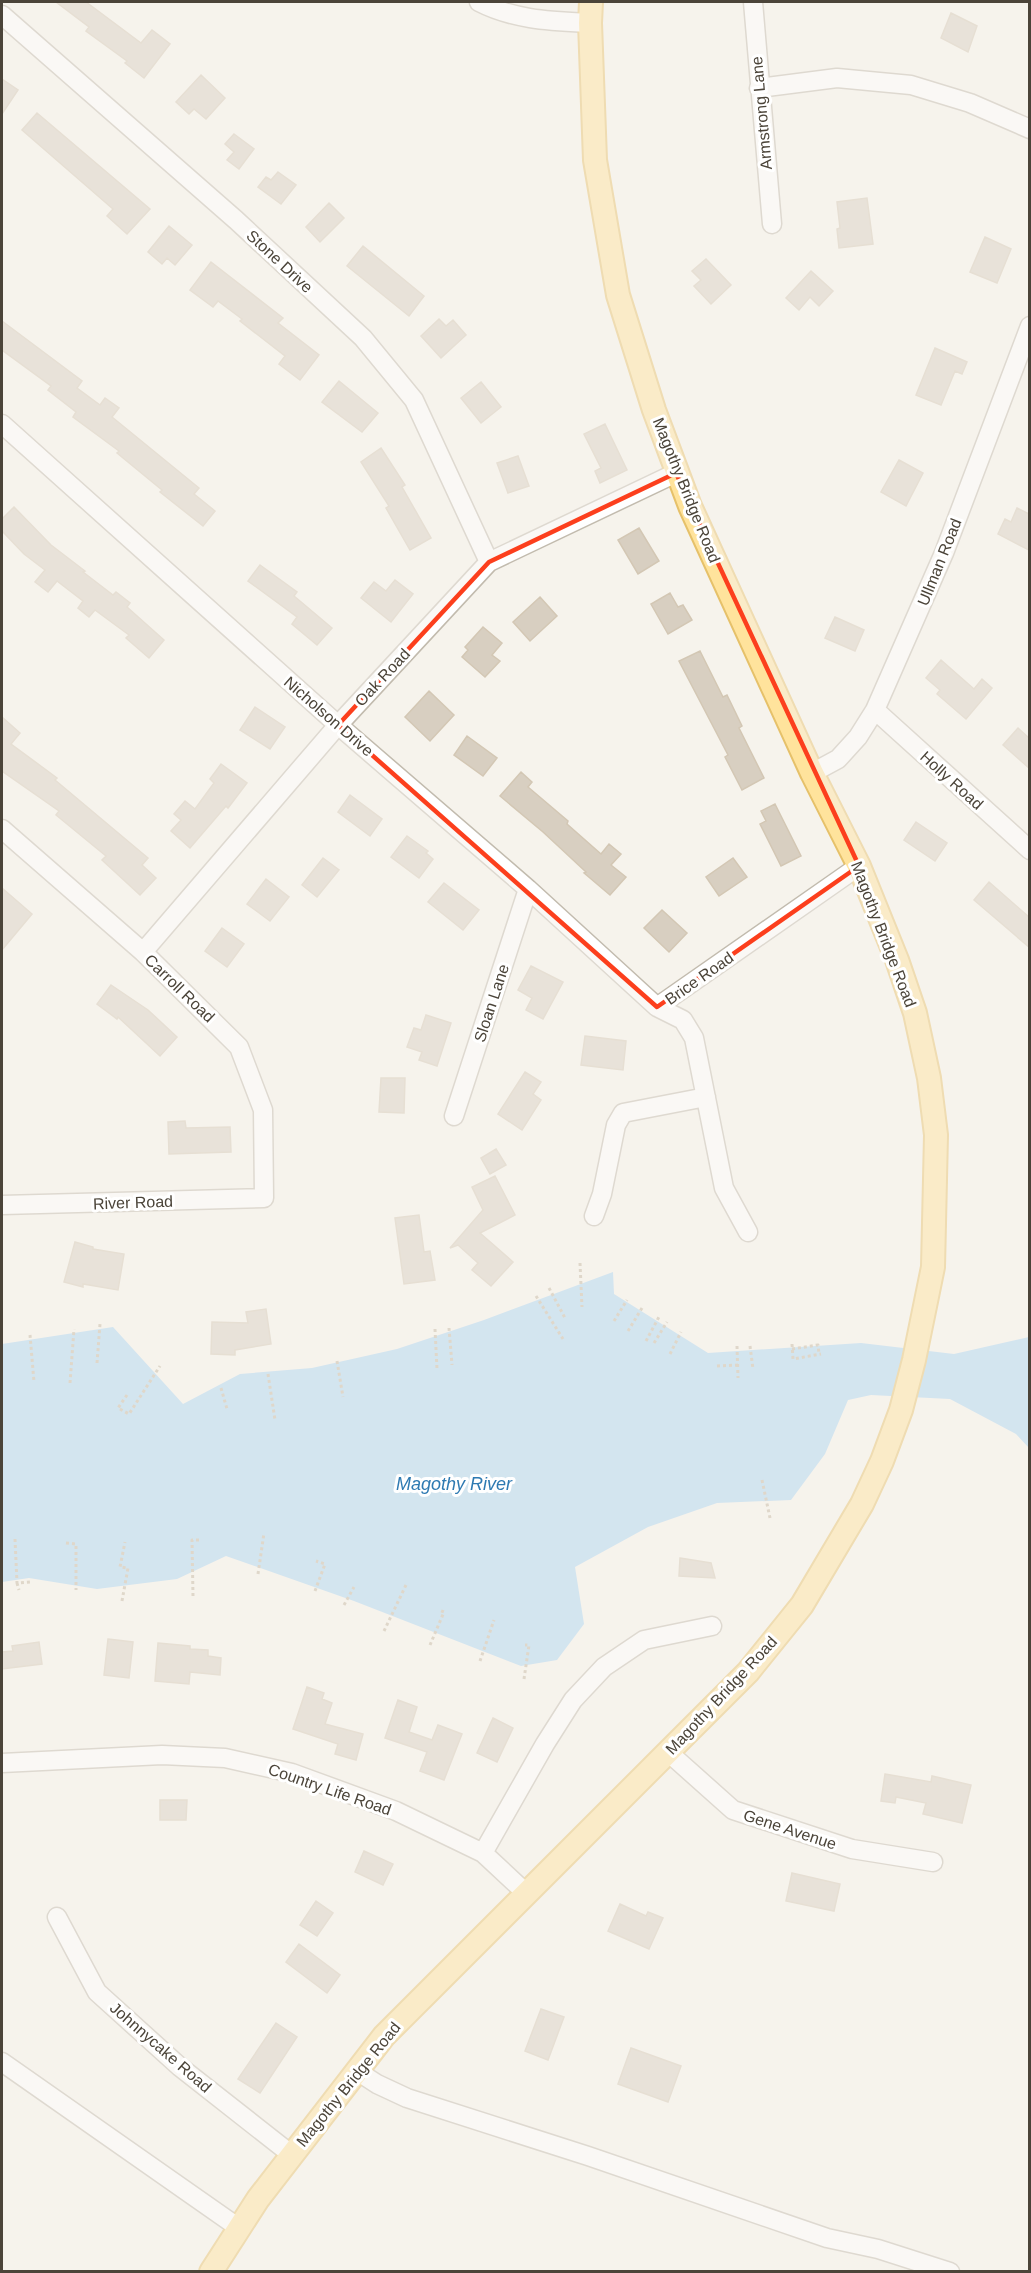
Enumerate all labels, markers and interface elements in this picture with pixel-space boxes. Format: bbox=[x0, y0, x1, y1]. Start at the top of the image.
street label: Armstrong Lane bbox=[748, 55, 775, 170]
street label: Stone Drive bbox=[243, 227, 316, 296]
street label: Magothy Bridge Road bbox=[650, 415, 723, 565]
street label: Ullman Road bbox=[914, 516, 965, 608]
street label: Oak Road bbox=[352, 645, 413, 709]
street label: Nicholson Drive bbox=[281, 673, 377, 760]
street label: Holly Road bbox=[917, 748, 986, 813]
street label: Magothy Bridge Road bbox=[848, 859, 919, 1009]
street label: Brice Road bbox=[662, 949, 737, 1008]
street label: Carroll Road bbox=[141, 951, 218, 1026]
street label: Sloan Lane bbox=[471, 962, 512, 1044]
street label: River Road bbox=[93, 1193, 173, 1212]
water label: Magothy River bbox=[396, 1474, 513, 1494]
street label: Magothy Bridge Road bbox=[662, 1633, 780, 1758]
street label: Country Life Road bbox=[266, 1760, 394, 1819]
street label: Gene Avenue bbox=[741, 1806, 839, 1853]
street label: Johnnycake Road bbox=[107, 1999, 215, 2096]
street label: Magothy Bridge Road bbox=[293, 2019, 404, 2150]

